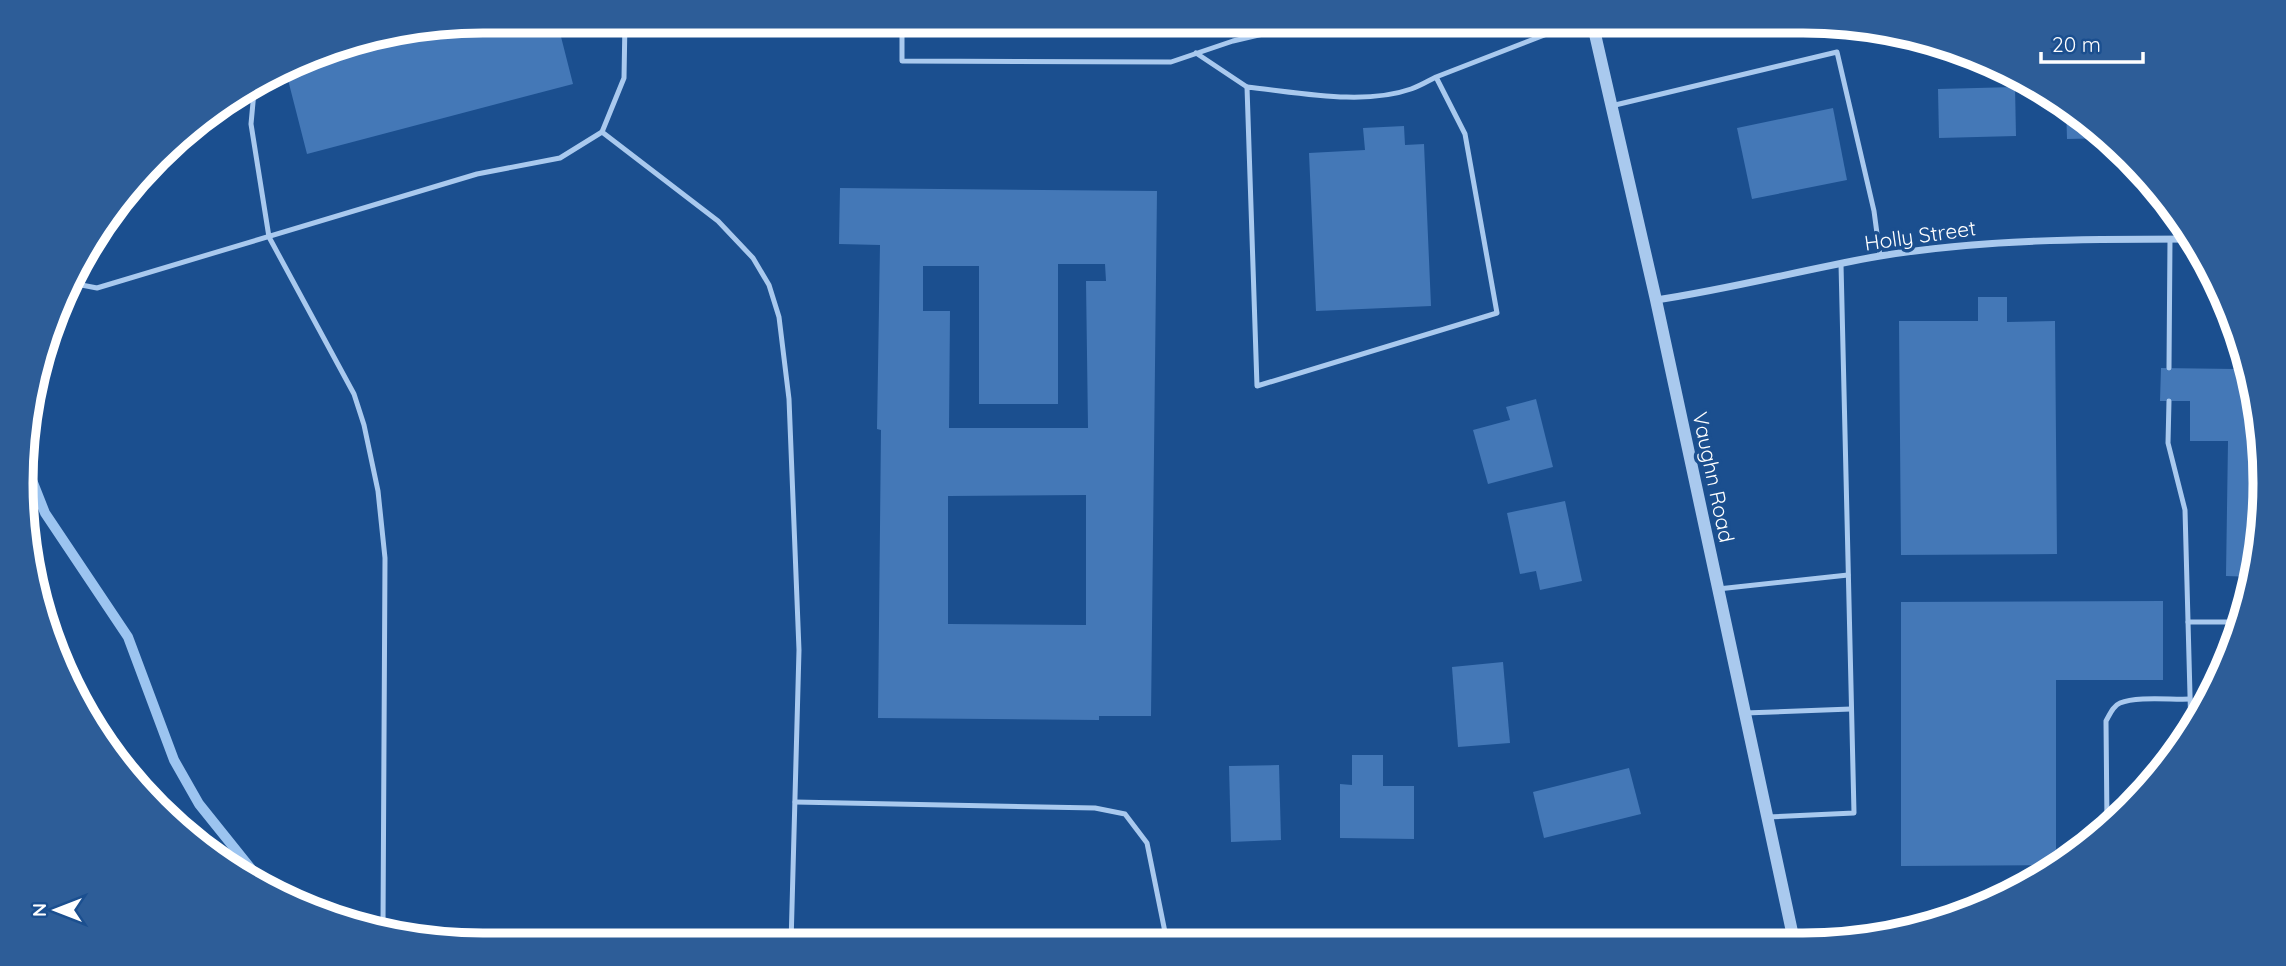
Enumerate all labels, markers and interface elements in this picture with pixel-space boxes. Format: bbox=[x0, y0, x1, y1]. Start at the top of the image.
scale bar bbox=[2041, 21, 2142, 65]
text: 20 m bbox=[2052, 31, 2101, 57]
street label: Holly Street bbox=[1863, 214, 1977, 256]
street label: Vaughn Road bbox=[1687, 409, 1741, 545]
north arrow bbox=[21, 875, 91, 945]
text: N bbox=[27, 903, 51, 917]

